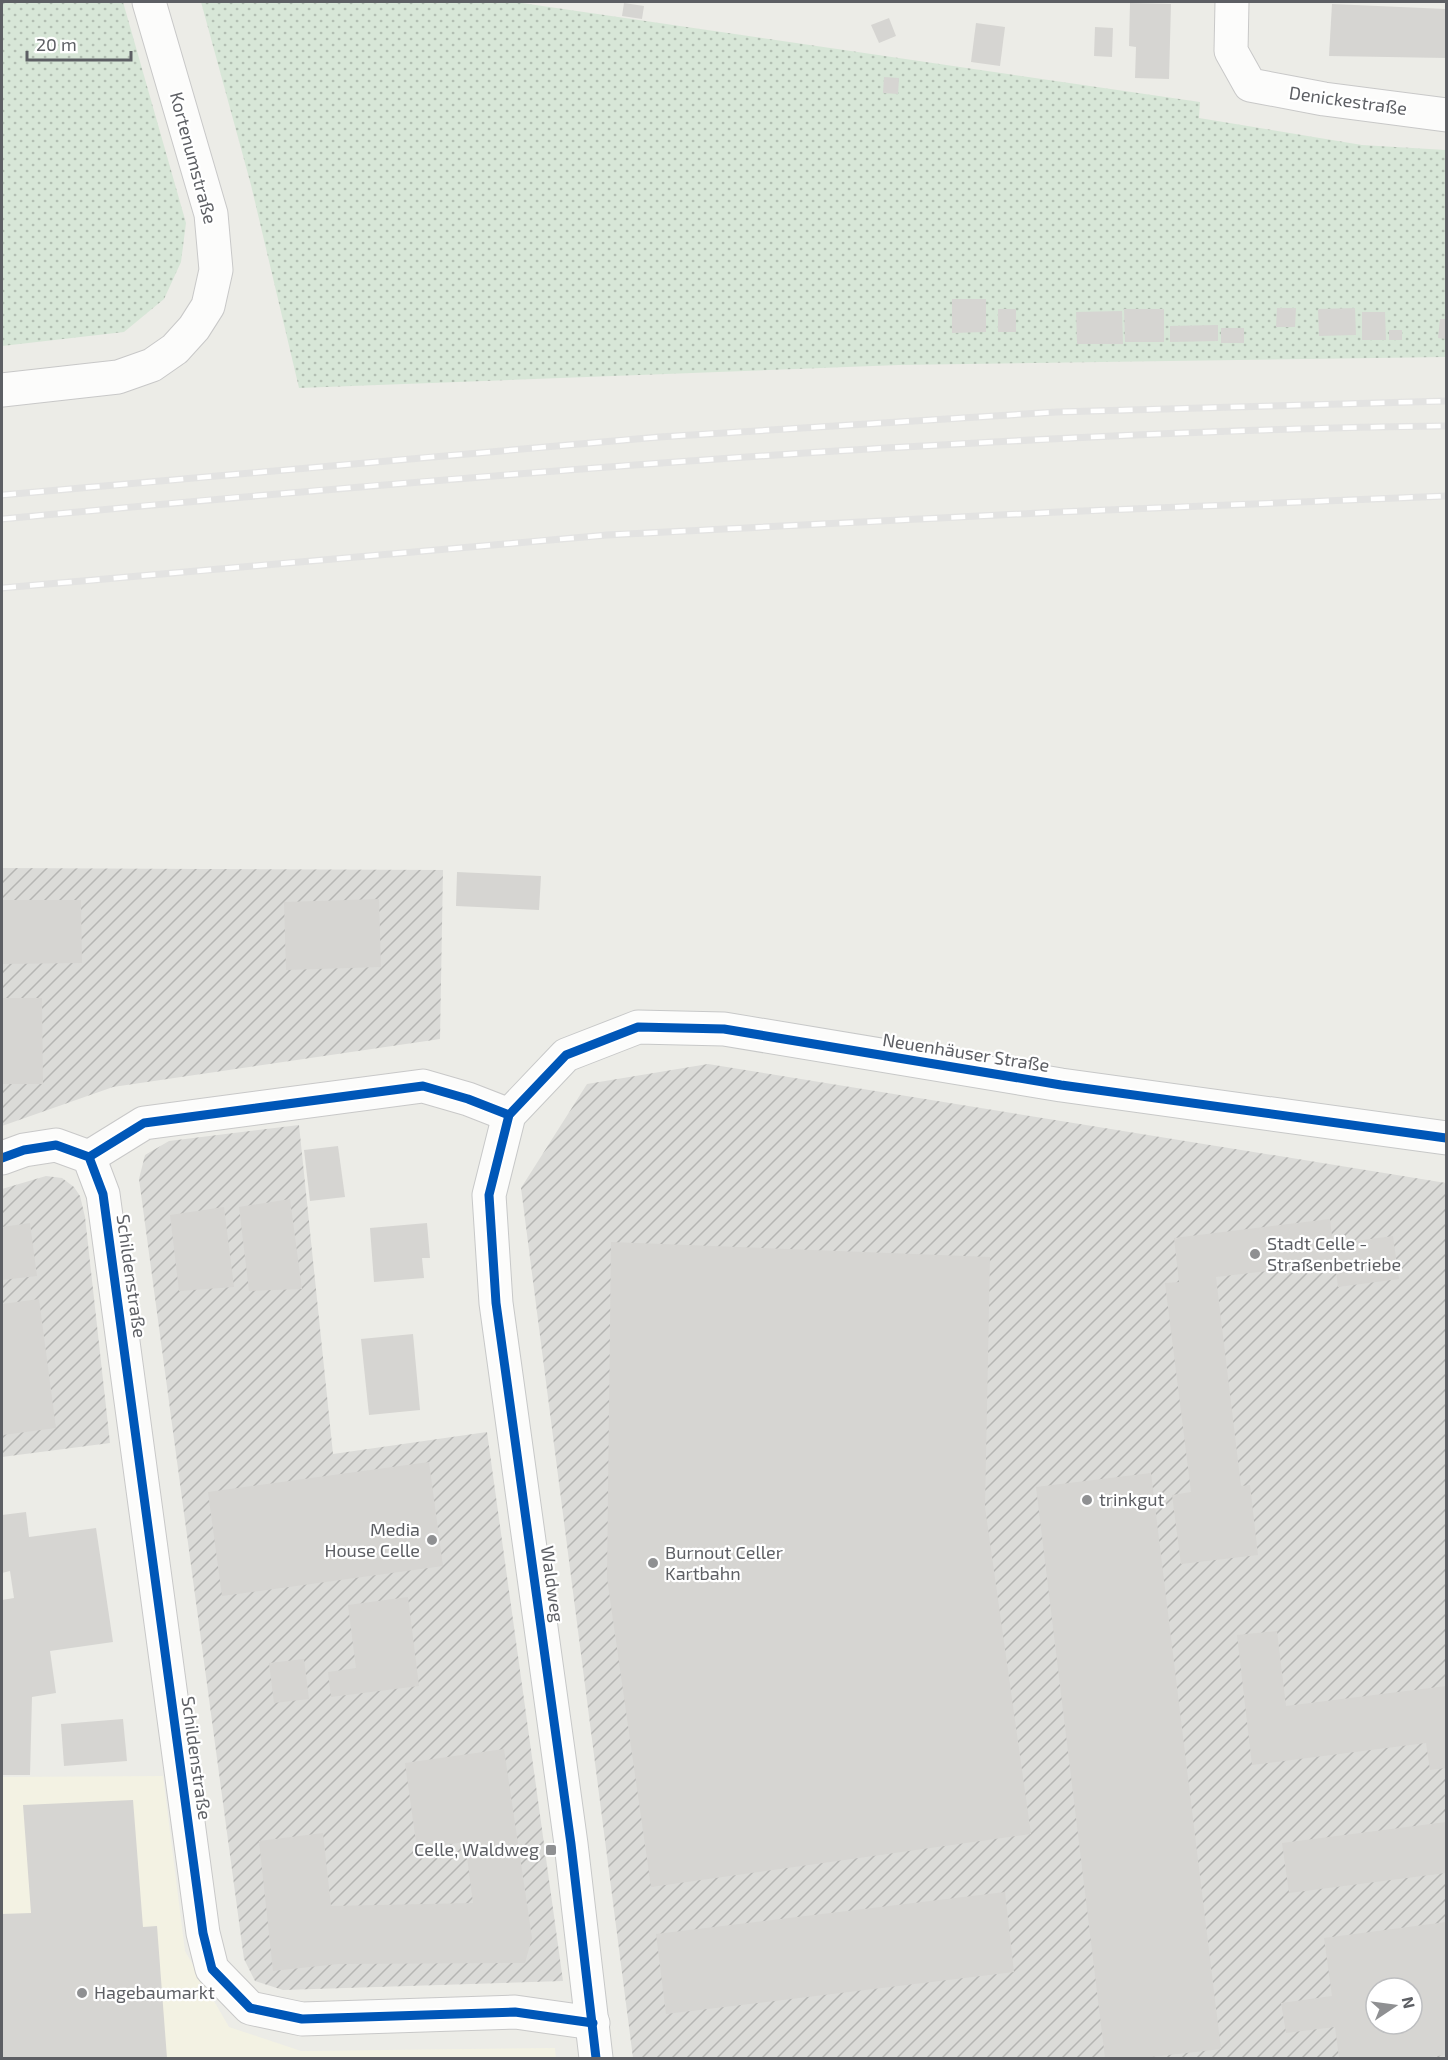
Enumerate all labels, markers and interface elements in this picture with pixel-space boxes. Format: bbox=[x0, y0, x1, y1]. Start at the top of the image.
scale bar bbox=[27, 24, 130, 62]
text: 20 m bbox=[36, 33, 77, 55]
street label: Denickestraße bbox=[1288, 81, 1409, 119]
street label: Kortenumstraße bbox=[166, 89, 222, 226]
street label: Neuenhäuser Straße bbox=[881, 1028, 1051, 1076]
street label: Schildenstraße bbox=[112, 1213, 152, 1339]
place label: Stadt Celle - Straßenbetriebe bbox=[1267, 1232, 1401, 1275]
marker: Stadt Celle - Straßenbetriebe bbox=[1248, 1247, 1262, 1261]
place label: trinkgut bbox=[1099, 1488, 1164, 1510]
marker: trinkgut bbox=[1080, 1493, 1094, 1507]
place label: Media House Celle bbox=[324, 1518, 420, 1561]
marker: Media House Celle bbox=[425, 1533, 439, 1547]
place label: Burnout Celler Kartbahn bbox=[665, 1541, 783, 1584]
street label: Waldweg bbox=[537, 1544, 569, 1623]
marker: Burnout Celler Kartbahn bbox=[646, 1556, 660, 1570]
street label: Schildenstraße bbox=[177, 1695, 217, 1821]
place label: Celle, Waldweg bbox=[414, 1838, 539, 1860]
marker: Celle, Waldweg bbox=[544, 1843, 558, 1857]
north arrow bbox=[1364, 1976, 1424, 2036]
place label: Hagebaumarkt bbox=[94, 1981, 215, 2003]
marker: Hagebaumarkt bbox=[75, 1986, 89, 2000]
text: N bbox=[1399, 1995, 1420, 2010]

